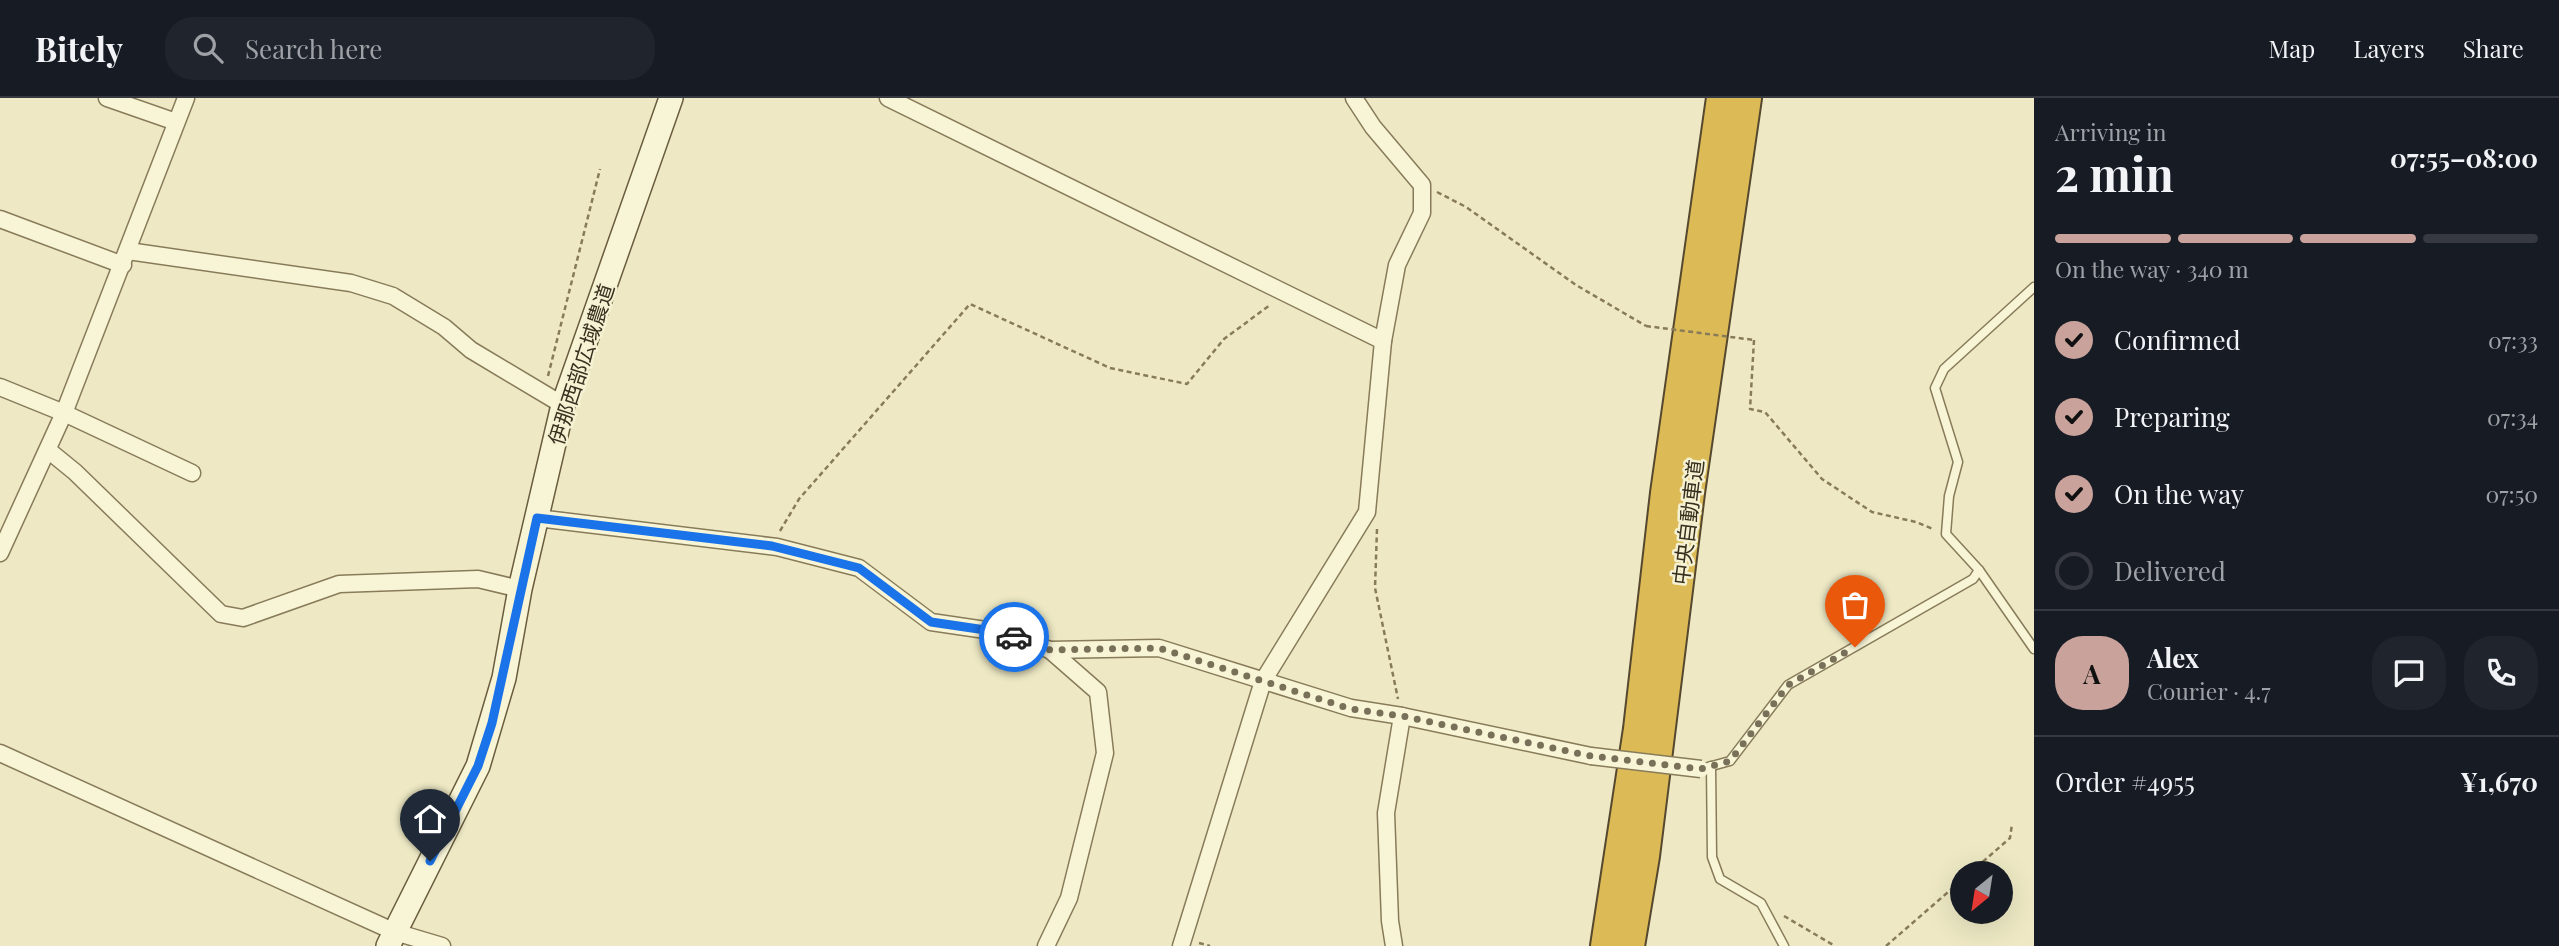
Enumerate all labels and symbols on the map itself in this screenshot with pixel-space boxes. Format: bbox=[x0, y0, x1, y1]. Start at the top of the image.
street label: 伊那西部広域農道 bbox=[541, 280, 619, 448]
street label: 中央自動車道 bbox=[1665, 458, 1709, 586]
pin bbox=[1825, 575, 1885, 647]
courier bbox=[979, 602, 1049, 672]
pin bbox=[400, 789, 460, 861]
north arrow bbox=[1950, 861, 2012, 924]

